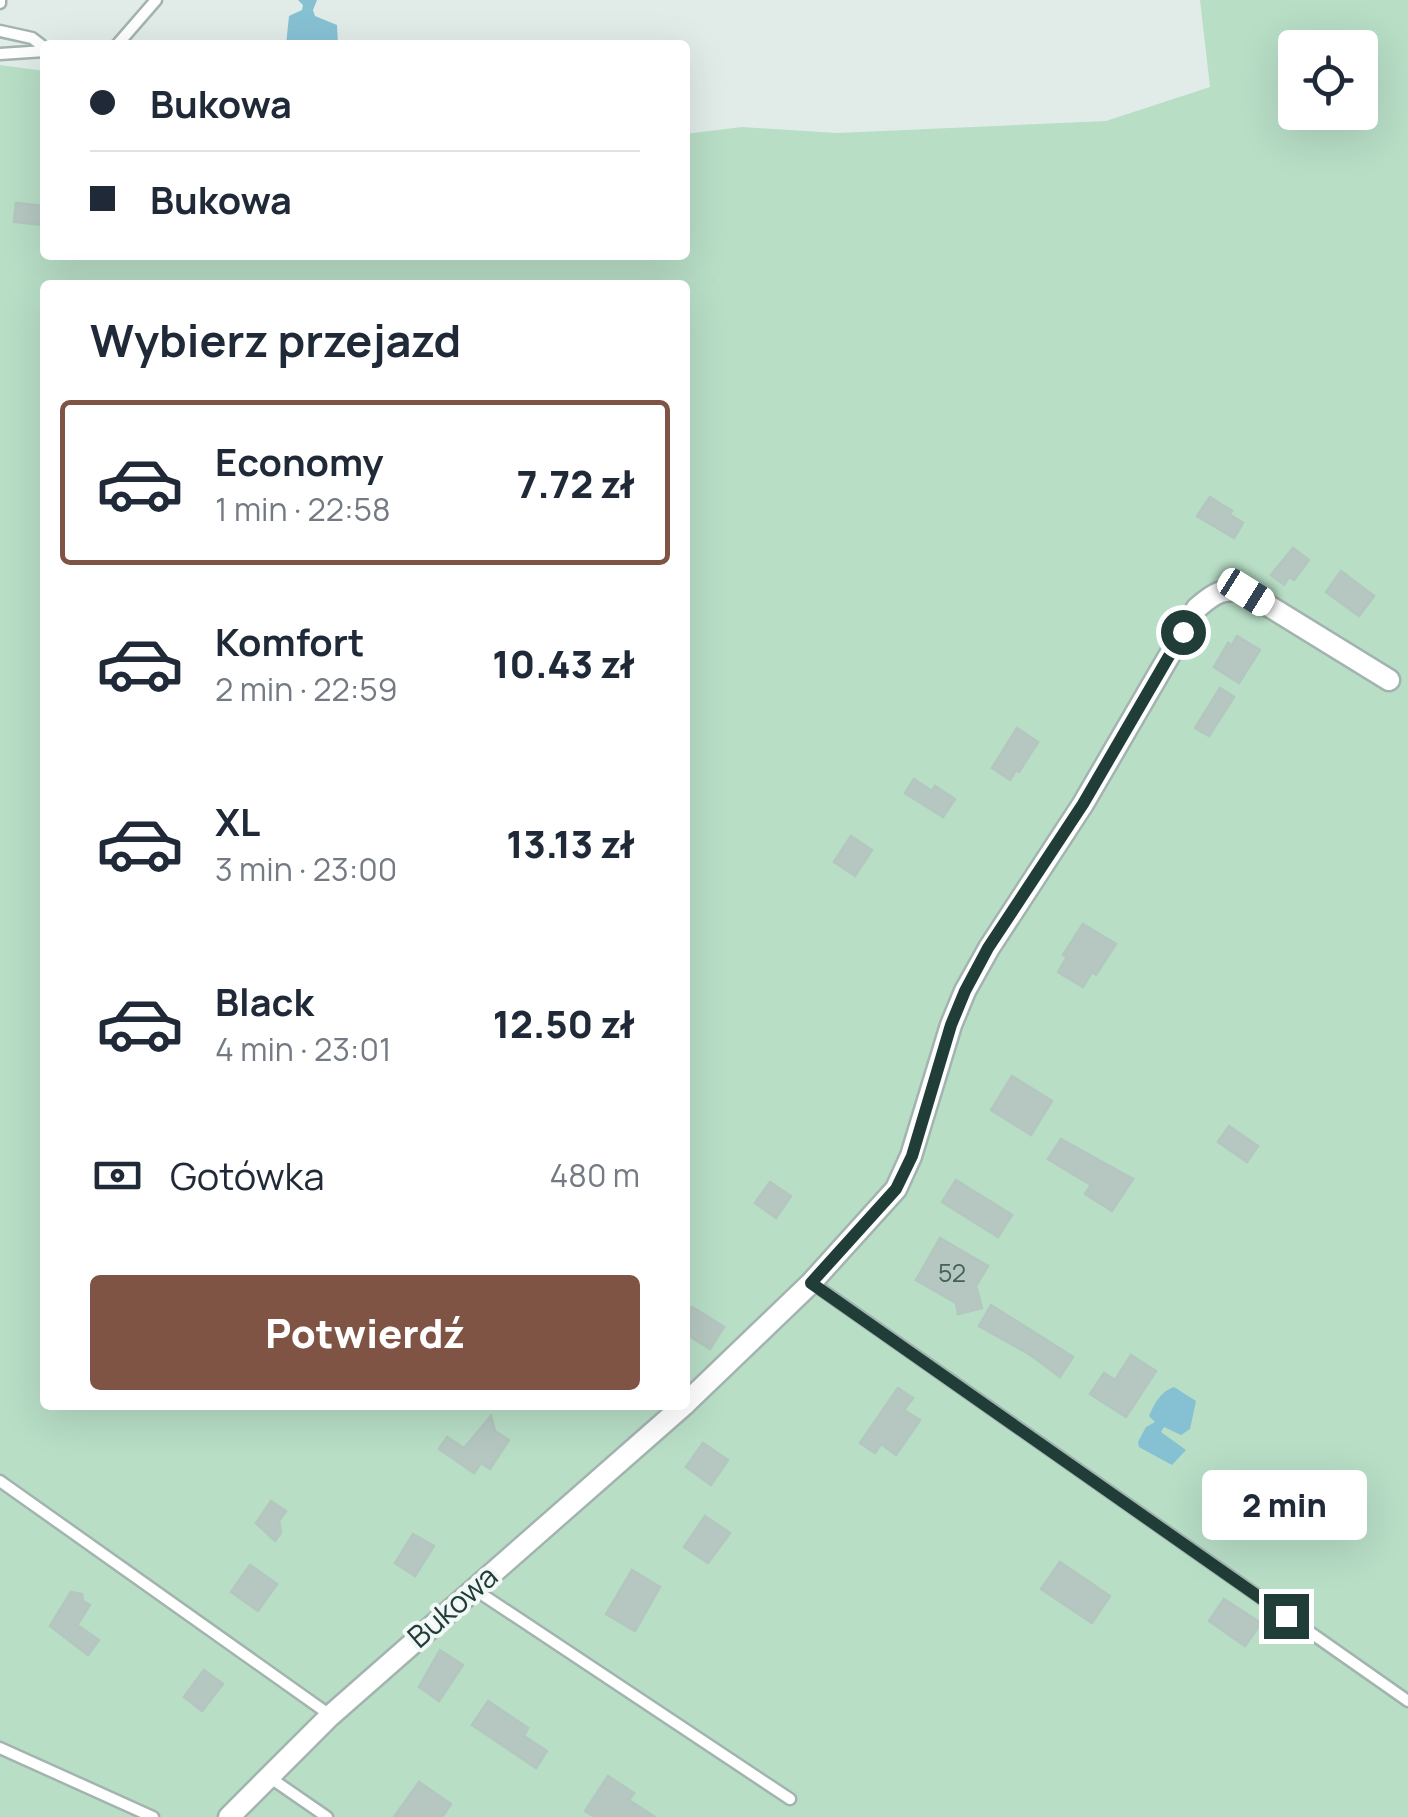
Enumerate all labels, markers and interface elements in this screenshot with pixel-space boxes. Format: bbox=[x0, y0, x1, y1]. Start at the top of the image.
map controls bbox=[1278, 30, 1378, 130]
button: locate bbox=[1278, 30, 1378, 130]
text: Bukowa bbox=[150, 77, 292, 129]
text: Bukowa bbox=[150, 173, 292, 225]
text: Wybierz przejazd bbox=[90, 309, 461, 371]
text: Economy bbox=[215, 435, 384, 487]
icon: car bbox=[95, 438, 185, 528]
text: 7.72 zł bbox=[517, 457, 635, 509]
text: 1 min · 22:58 bbox=[215, 487, 391, 531]
car bbox=[1213, 563, 1279, 621]
route start bbox=[1161, 610, 1206, 655]
text: Komfort bbox=[215, 615, 364, 667]
icon: car bbox=[95, 618, 185, 708]
text: 10.43 zł bbox=[492, 637, 635, 689]
text: 2 min · 22:59 bbox=[215, 667, 398, 711]
text: XL bbox=[215, 795, 260, 847]
icon: car bbox=[95, 798, 185, 888]
text: 13.13 zł bbox=[506, 817, 635, 869]
text: 3 min · 23:00 bbox=[215, 847, 397, 891]
text: Black bbox=[215, 975, 314, 1027]
icon: car bbox=[95, 978, 185, 1068]
text: 12.50 zł bbox=[493, 997, 635, 1049]
text: 4 min · 23:01 bbox=[215, 1027, 391, 1071]
icon: cash bbox=[90, 1148, 145, 1203]
text: Gotówka bbox=[170, 1149, 325, 1201]
text: 480 m bbox=[550, 1153, 640, 1197]
house number: 52 bbox=[938, 1255, 966, 1290]
button: Potwierdź bbox=[90, 1275, 640, 1390]
callout: 2 min bbox=[1204, 1471, 1368, 1541]
text: 2 min bbox=[1242, 1483, 1327, 1527]
street label: Bukowa bbox=[398, 1555, 506, 1656]
route end bbox=[1264, 1594, 1309, 1639]

